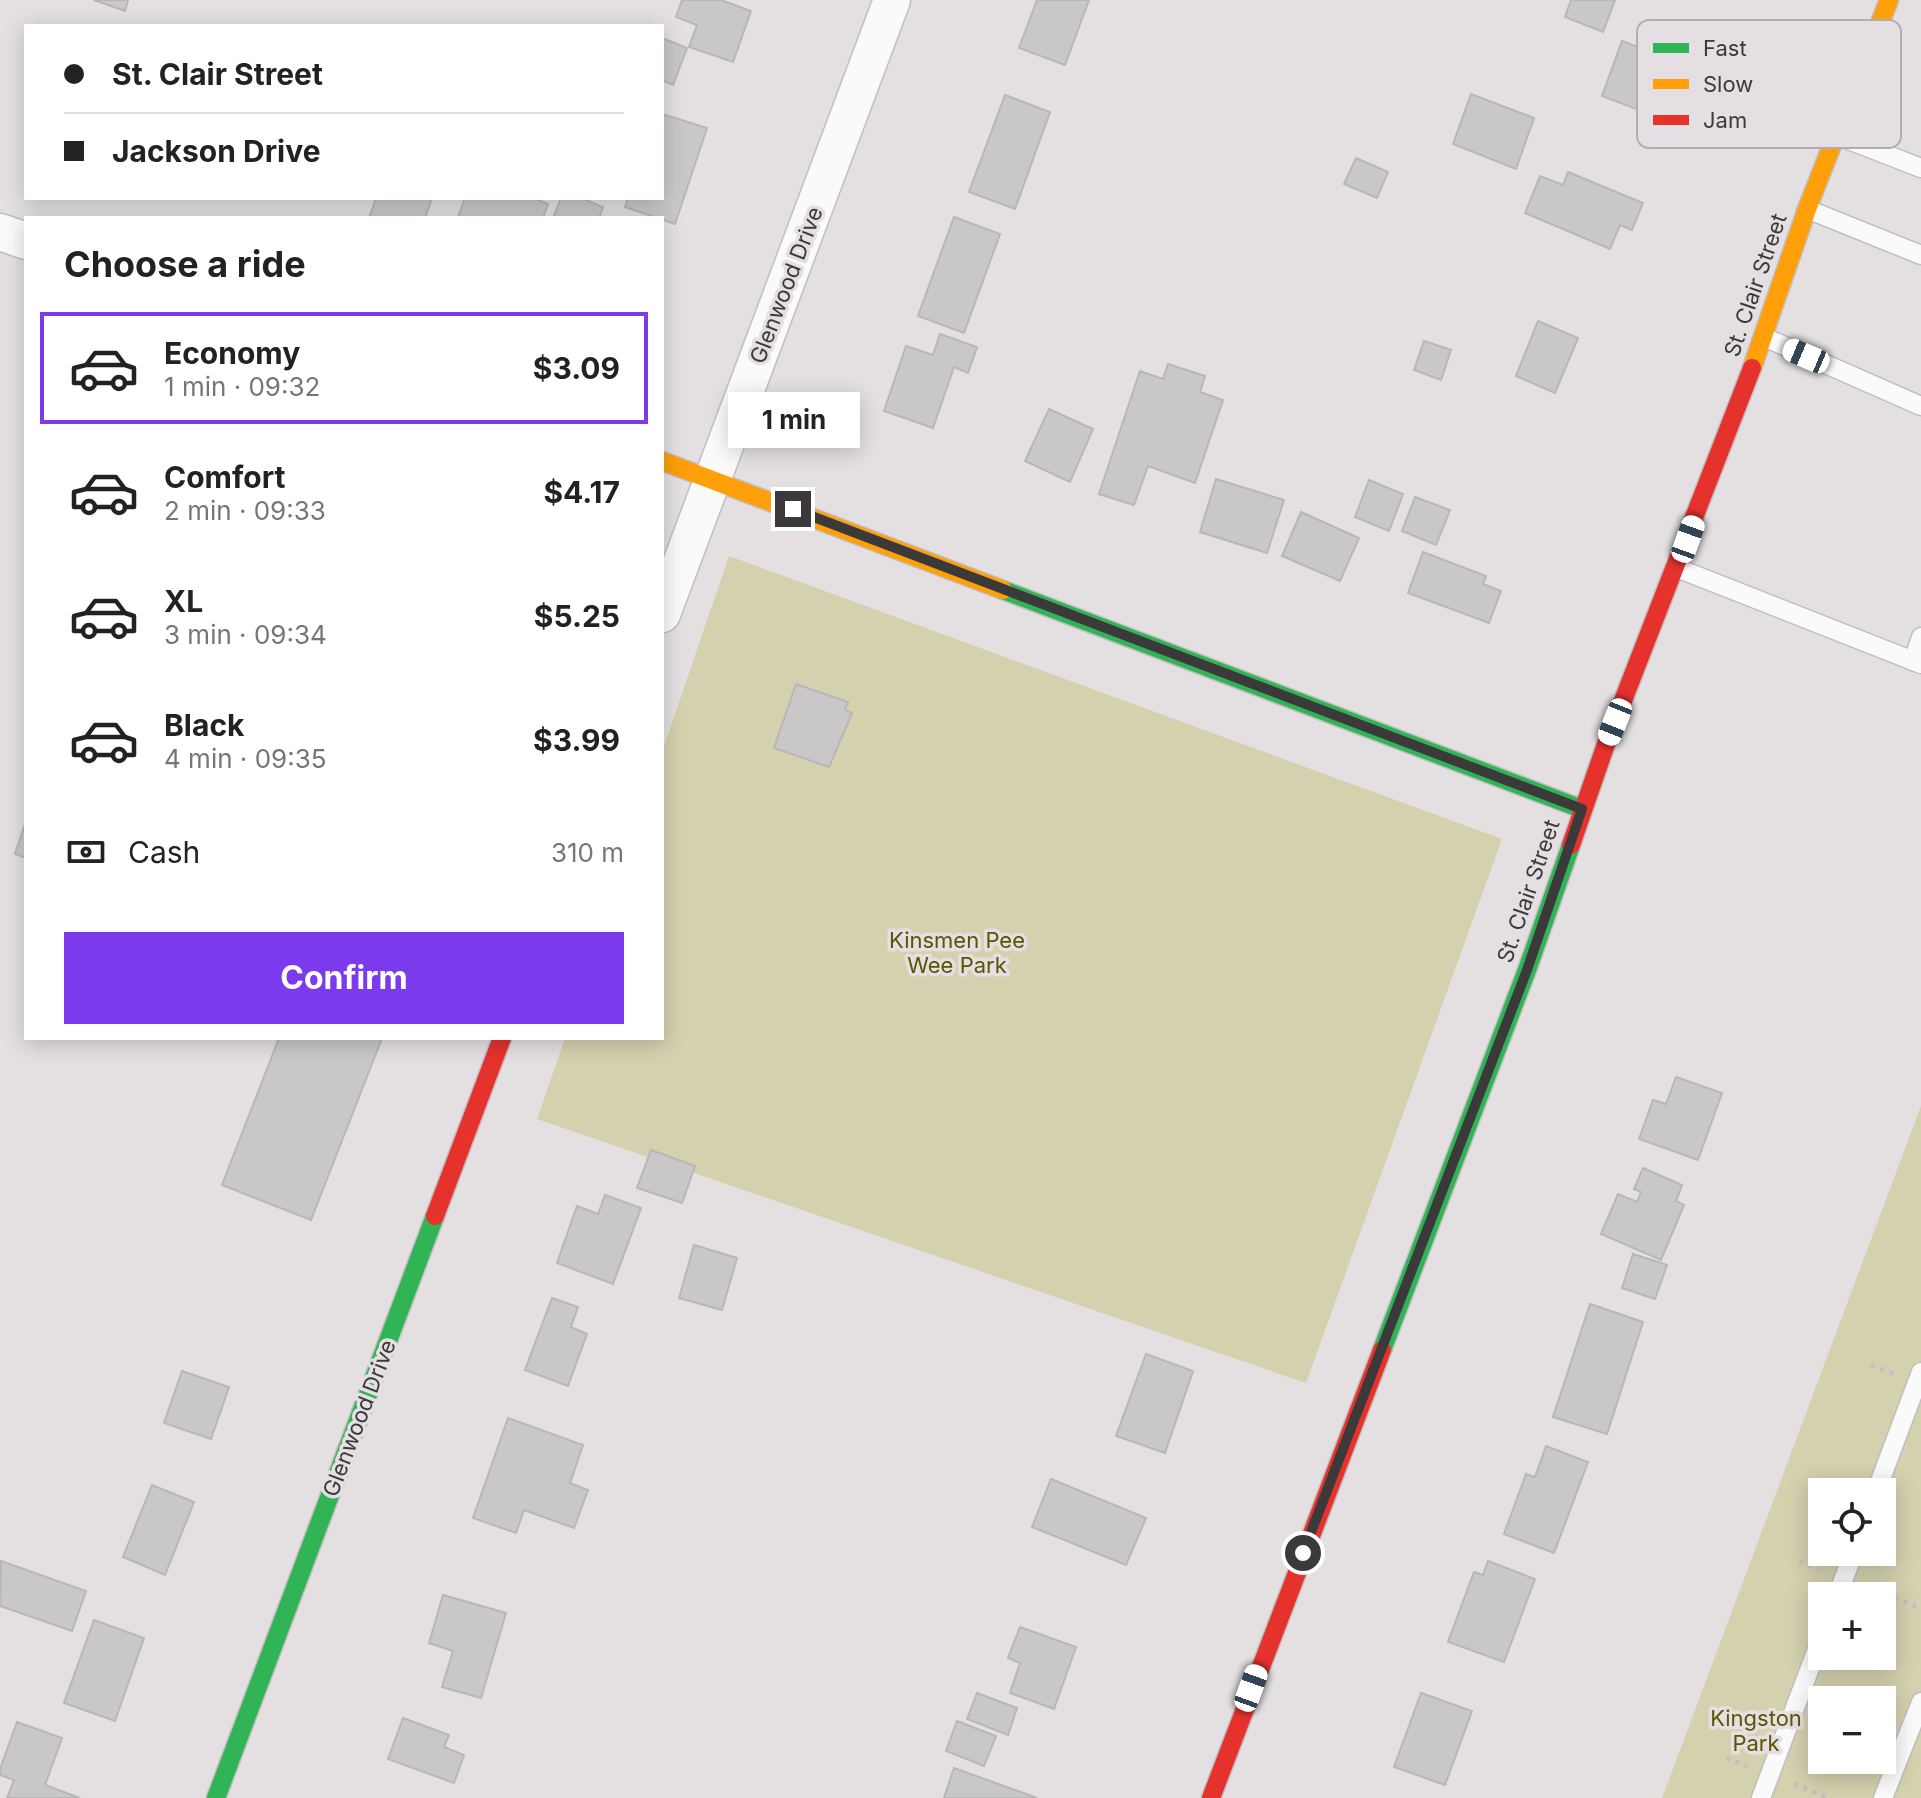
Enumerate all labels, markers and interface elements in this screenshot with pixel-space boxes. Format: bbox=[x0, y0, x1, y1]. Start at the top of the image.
legend bbox=[1637, 20, 1901, 148]
text: Fast bbox=[1703, 35, 1747, 61]
text: St. Clair Street bbox=[112, 56, 323, 92]
text: Slow bbox=[1703, 71, 1753, 97]
text: Jam bbox=[1703, 107, 1747, 133]
text: Jackson Drive bbox=[112, 133, 321, 169]
street label: Glenwood Drive bbox=[744, 203, 828, 367]
street label: St. Clair Street bbox=[1718, 210, 1792, 360]
text: Choose a ride bbox=[64, 242, 306, 286]
icon: car bbox=[68, 332, 140, 404]
text: Economy bbox=[164, 335, 300, 371]
car bbox=[1779, 336, 1833, 376]
text: $3.09 bbox=[533, 350, 620, 386]
text: 1 min · 09:32 bbox=[164, 371, 320, 402]
callout: 1 min bbox=[727, 393, 859, 449]
text: 1 min bbox=[762, 404, 826, 435]
icon: car bbox=[68, 456, 140, 528]
text: Comfort bbox=[164, 459, 285, 495]
text: $4.17 bbox=[543, 474, 620, 510]
route end bbox=[775, 491, 811, 527]
text: 2 min · 09:33 bbox=[164, 495, 326, 526]
car bbox=[1669, 512, 1707, 566]
icon: car bbox=[68, 580, 140, 652]
text: XL bbox=[164, 583, 203, 619]
text: $5.25 bbox=[534, 598, 620, 634]
text: 3 min · 09:34 bbox=[164, 619, 327, 650]
car bbox=[1595, 695, 1635, 749]
icon: car bbox=[68, 704, 140, 776]
text: Black bbox=[164, 707, 244, 743]
text: $3.99 bbox=[533, 722, 620, 758]
text: 4 min · 09:35 bbox=[164, 743, 327, 774]
street label: St. Clair Street bbox=[1491, 816, 1565, 966]
icon: cash bbox=[64, 830, 108, 874]
text: Cash bbox=[128, 834, 200, 870]
text: 310 m bbox=[551, 837, 624, 868]
park label: Kinsmen Pee Wee Park bbox=[889, 927, 1025, 978]
button: Confirm bbox=[64, 932, 624, 1024]
street label: Glenwood Drive bbox=[317, 1336, 401, 1500]
map controls bbox=[1808, 1478, 1896, 1774]
button: locate bbox=[1808, 1478, 1896, 1566]
route start bbox=[1285, 1535, 1321, 1571]
button: + bbox=[1808, 1582, 1896, 1670]
car bbox=[1232, 1661, 1270, 1715]
button: − bbox=[1808, 1686, 1896, 1774]
park label: Kingston Park bbox=[1710, 1705, 1802, 1756]

